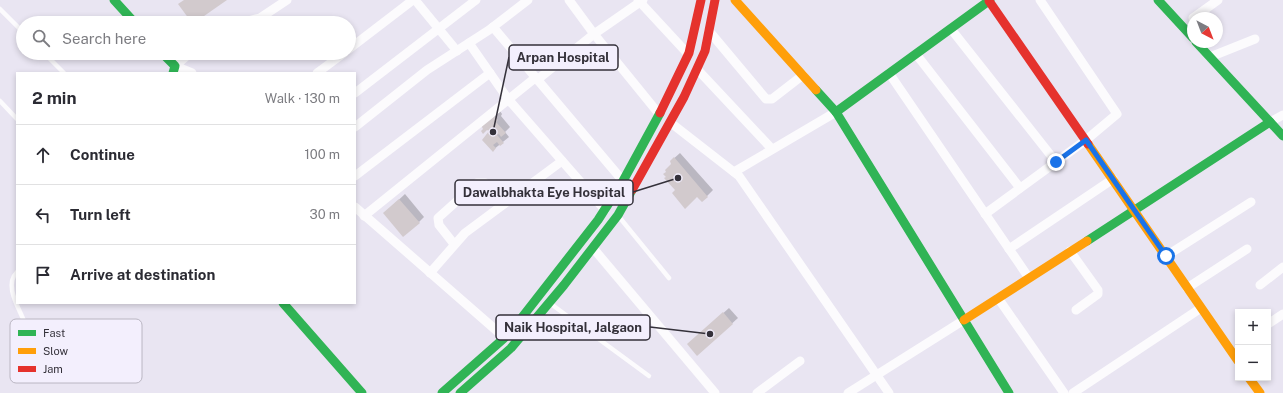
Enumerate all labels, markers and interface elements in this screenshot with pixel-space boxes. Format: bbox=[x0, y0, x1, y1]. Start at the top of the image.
north arrow bbox=[1187, 12, 1223, 48]
search box bbox=[16, 16, 356, 60]
icon: search bbox=[30, 27, 52, 49]
text: Search here bbox=[62, 30, 146, 47]
callout: Arpan Hospital bbox=[509, 45, 618, 70]
text: Arpan Hospital bbox=[516, 50, 610, 65]
text: 2 min bbox=[32, 88, 77, 108]
text: Walk · 130 m bbox=[265, 91, 340, 106]
icon: ahead bbox=[32, 144, 54, 166]
text: Continue bbox=[70, 146, 135, 163]
text: 100 m bbox=[304, 147, 340, 162]
route end bbox=[1047, 153, 1065, 171]
callout: Dawalbhakta Eye Hospital bbox=[455, 180, 633, 205]
text: Dawalbhakta Eye Hospital bbox=[463, 185, 625, 200]
icon: left bbox=[32, 204, 54, 226]
text: Turn left bbox=[70, 206, 131, 223]
text: 30 m bbox=[310, 207, 340, 222]
route start bbox=[1157, 247, 1175, 265]
icon: arrive bbox=[32, 264, 54, 286]
text: Arrive at destination bbox=[70, 266, 215, 283]
map controls bbox=[1235, 309, 1271, 381]
button: + bbox=[1235, 309, 1271, 345]
callout: Naik Hospital, Jalgaon bbox=[496, 315, 650, 340]
legend bbox=[10, 319, 142, 383]
text: Naik Hospital, Jalgaon bbox=[504, 320, 642, 335]
text: Fast bbox=[43, 327, 65, 339]
text: Slow bbox=[43, 345, 69, 357]
button: − bbox=[1235, 345, 1271, 381]
text: Jam bbox=[43, 363, 63, 375]

